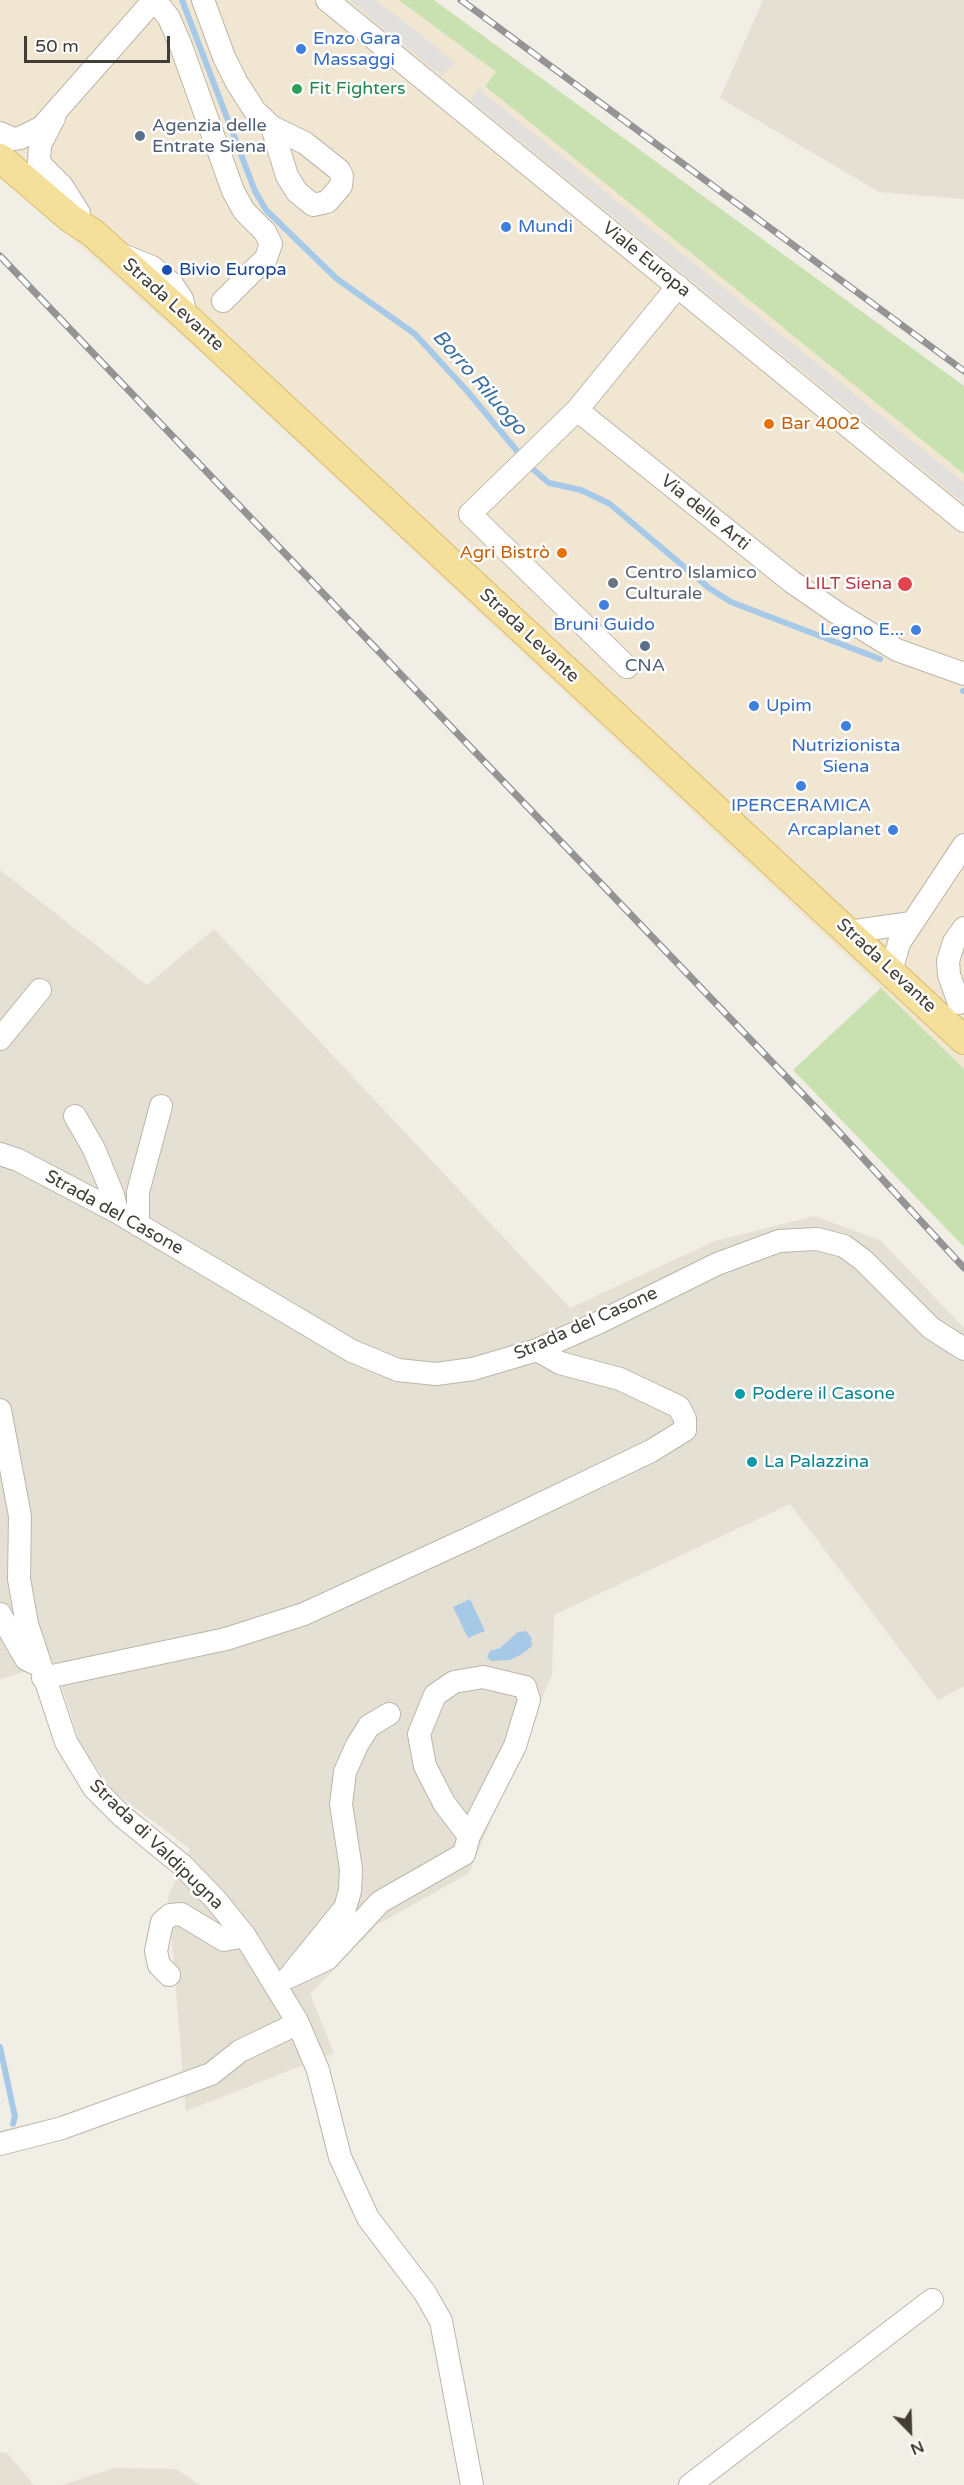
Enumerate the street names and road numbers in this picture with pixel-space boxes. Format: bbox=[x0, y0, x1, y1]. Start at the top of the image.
street label: Viale Europa bbox=[597, 218, 695, 302]
street label: Strada Levante bbox=[118, 254, 228, 356]
street label: Via delle Arti bbox=[656, 470, 754, 556]
street label: Strada Levante bbox=[475, 584, 583, 688]
street label: Strada Levante bbox=[832, 914, 940, 1018]
street label: Strada del Casone bbox=[41, 1166, 187, 1260]
street label: Strada del Casone bbox=[511, 1283, 661, 1365]
street label: Strada di Valdipugna bbox=[84, 1775, 228, 1915]

